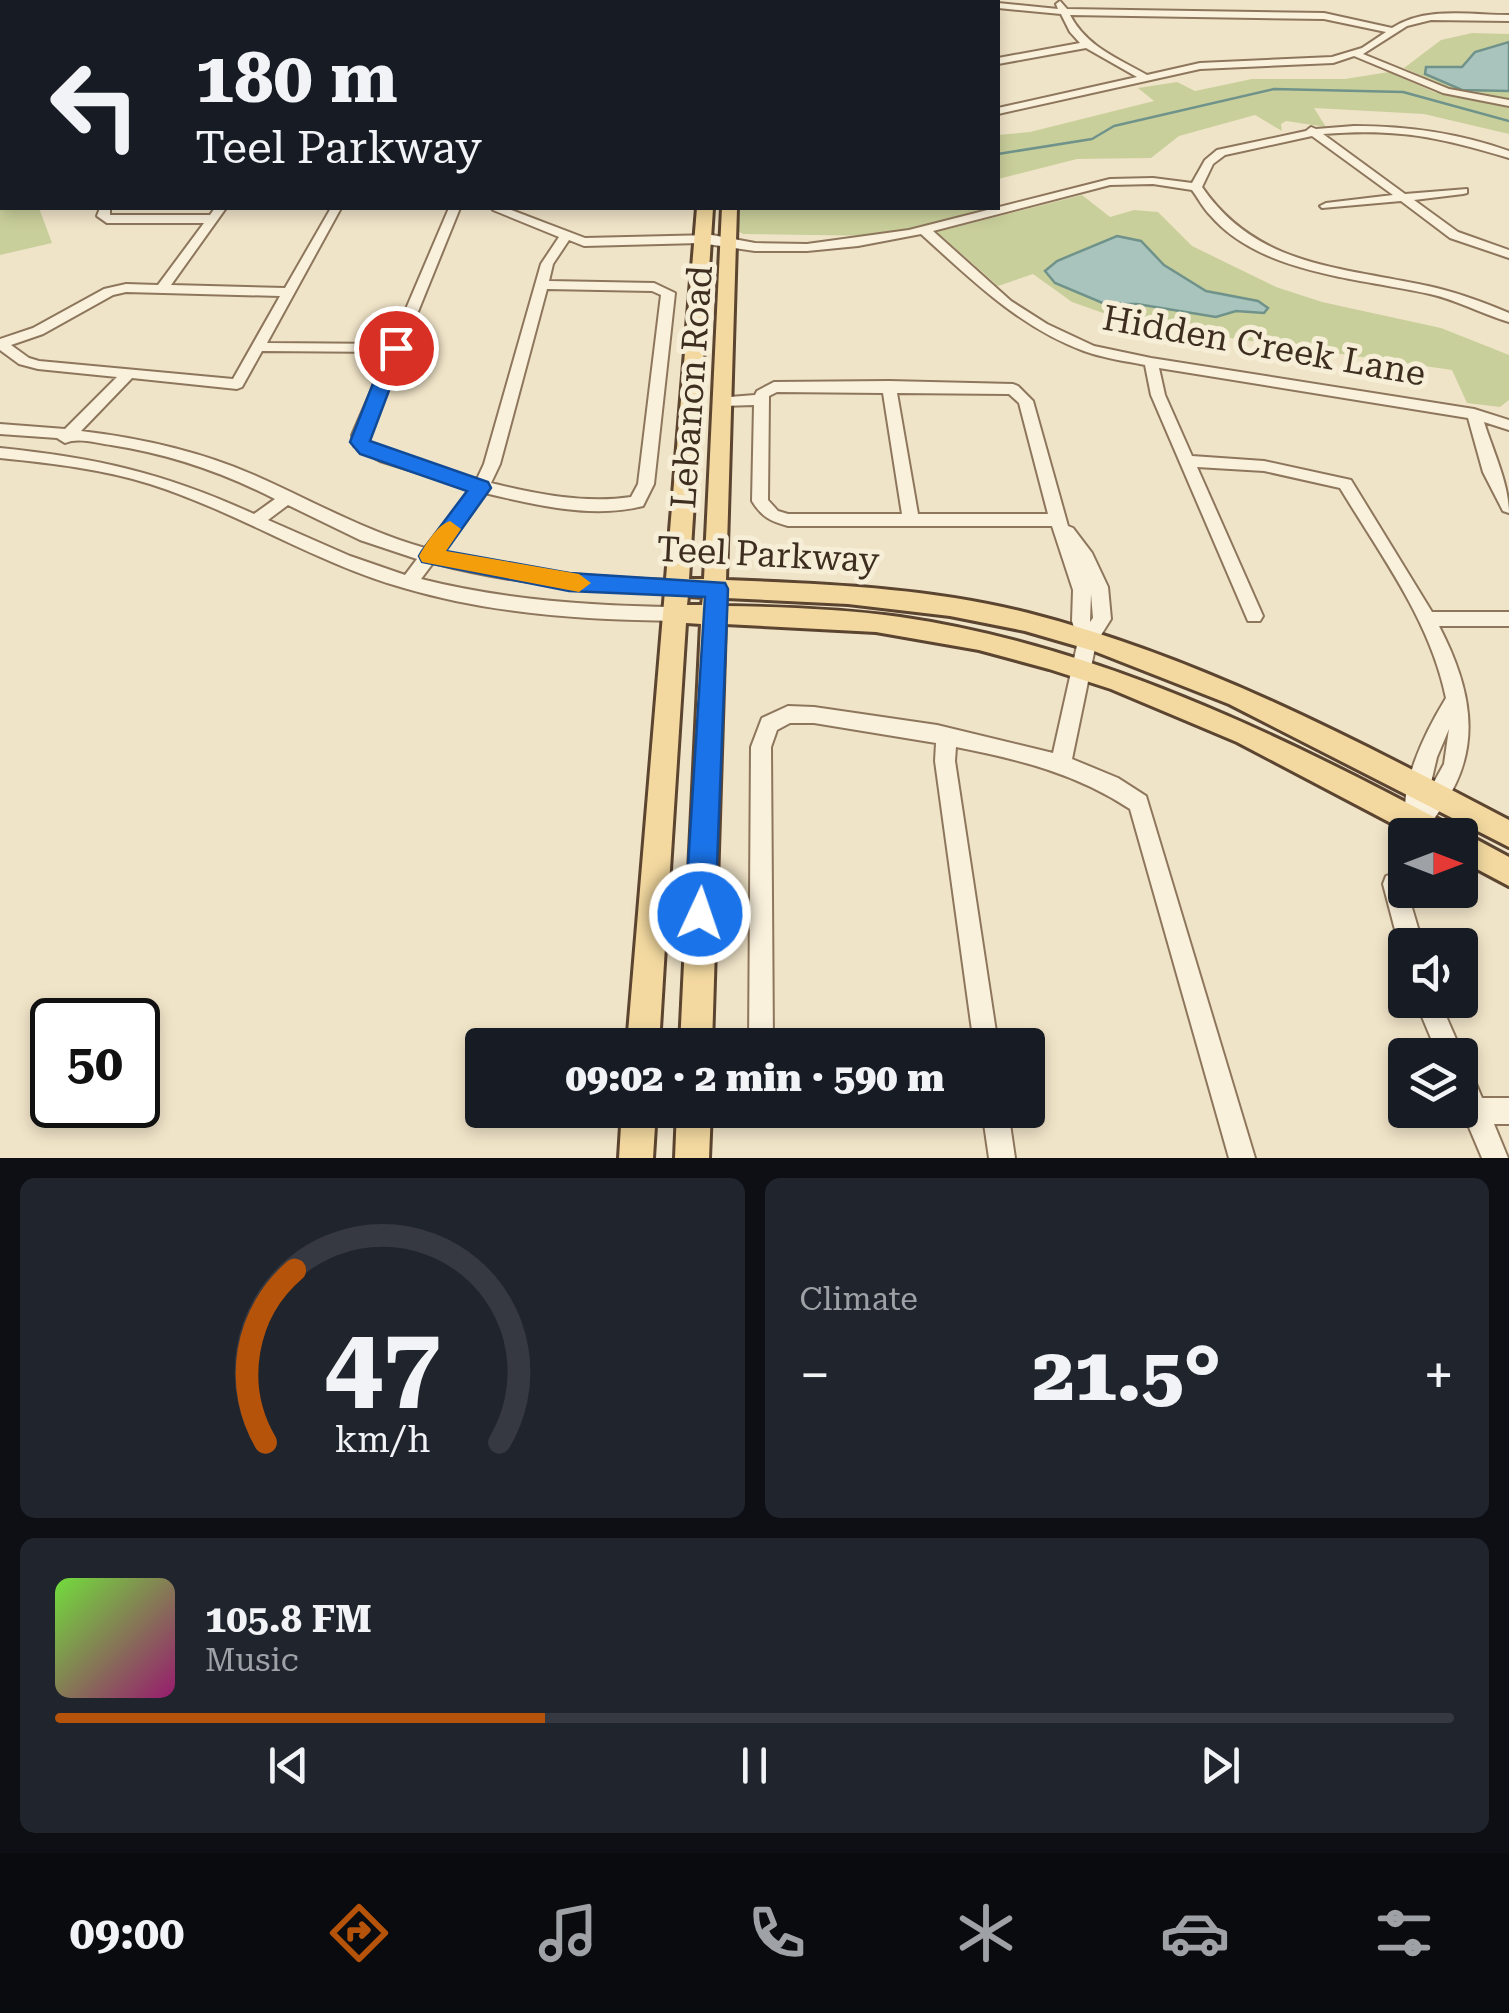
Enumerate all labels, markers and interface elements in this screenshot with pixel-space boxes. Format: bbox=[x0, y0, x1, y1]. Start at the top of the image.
text: 180 m bbox=[195, 37, 398, 119]
icon: left bbox=[30, 40, 160, 170]
text: Teel Parkway bbox=[195, 121, 482, 174]
street label: Lebanon Road bbox=[663, 264, 721, 510]
street label: Hidden Creek Lane bbox=[1099, 297, 1429, 395]
pin bbox=[354, 306, 439, 391]
icon: arrive bbox=[369, 321, 424, 376]
street label: Teel Parkway bbox=[656, 529, 881, 581]
north arrow bbox=[1388, 818, 1478, 908]
map controls bbox=[1388, 818, 1478, 1128]
position arrow bbox=[648, 862, 752, 966]
button: sound bbox=[1388, 928, 1478, 1018]
speed limit sign: 50 bbox=[30, 998, 160, 1128]
button: layers bbox=[1388, 1038, 1478, 1128]
text: 09:02 · 2 min · 590 m bbox=[565, 1056, 945, 1100]
text: Climate bbox=[800, 1280, 918, 1318]
text: 47 bbox=[324, 1304, 440, 1425]
text: 21.5° bbox=[1032, 1330, 1221, 1418]
text: − bbox=[800, 1343, 830, 1407]
text: + bbox=[1423, 1343, 1454, 1407]
text: km/h bbox=[334, 1419, 430, 1461]
text: 105.8 FM bbox=[205, 1597, 372, 1641]
text: Music bbox=[205, 1641, 299, 1679]
icon: previous bbox=[261, 1738, 316, 1793]
icon: pause bbox=[727, 1738, 782, 1793]
icon: next bbox=[1193, 1738, 1248, 1793]
icon: directions bbox=[324, 1898, 394, 1968]
icon: music bbox=[533, 1898, 603, 1968]
icon: phone bbox=[742, 1898, 812, 1968]
icon: climate bbox=[951, 1898, 1021, 1968]
icon: car bbox=[1160, 1898, 1230, 1968]
icon: filters bbox=[1369, 1898, 1439, 1968]
text: 09:00 bbox=[70, 1907, 184, 1960]

